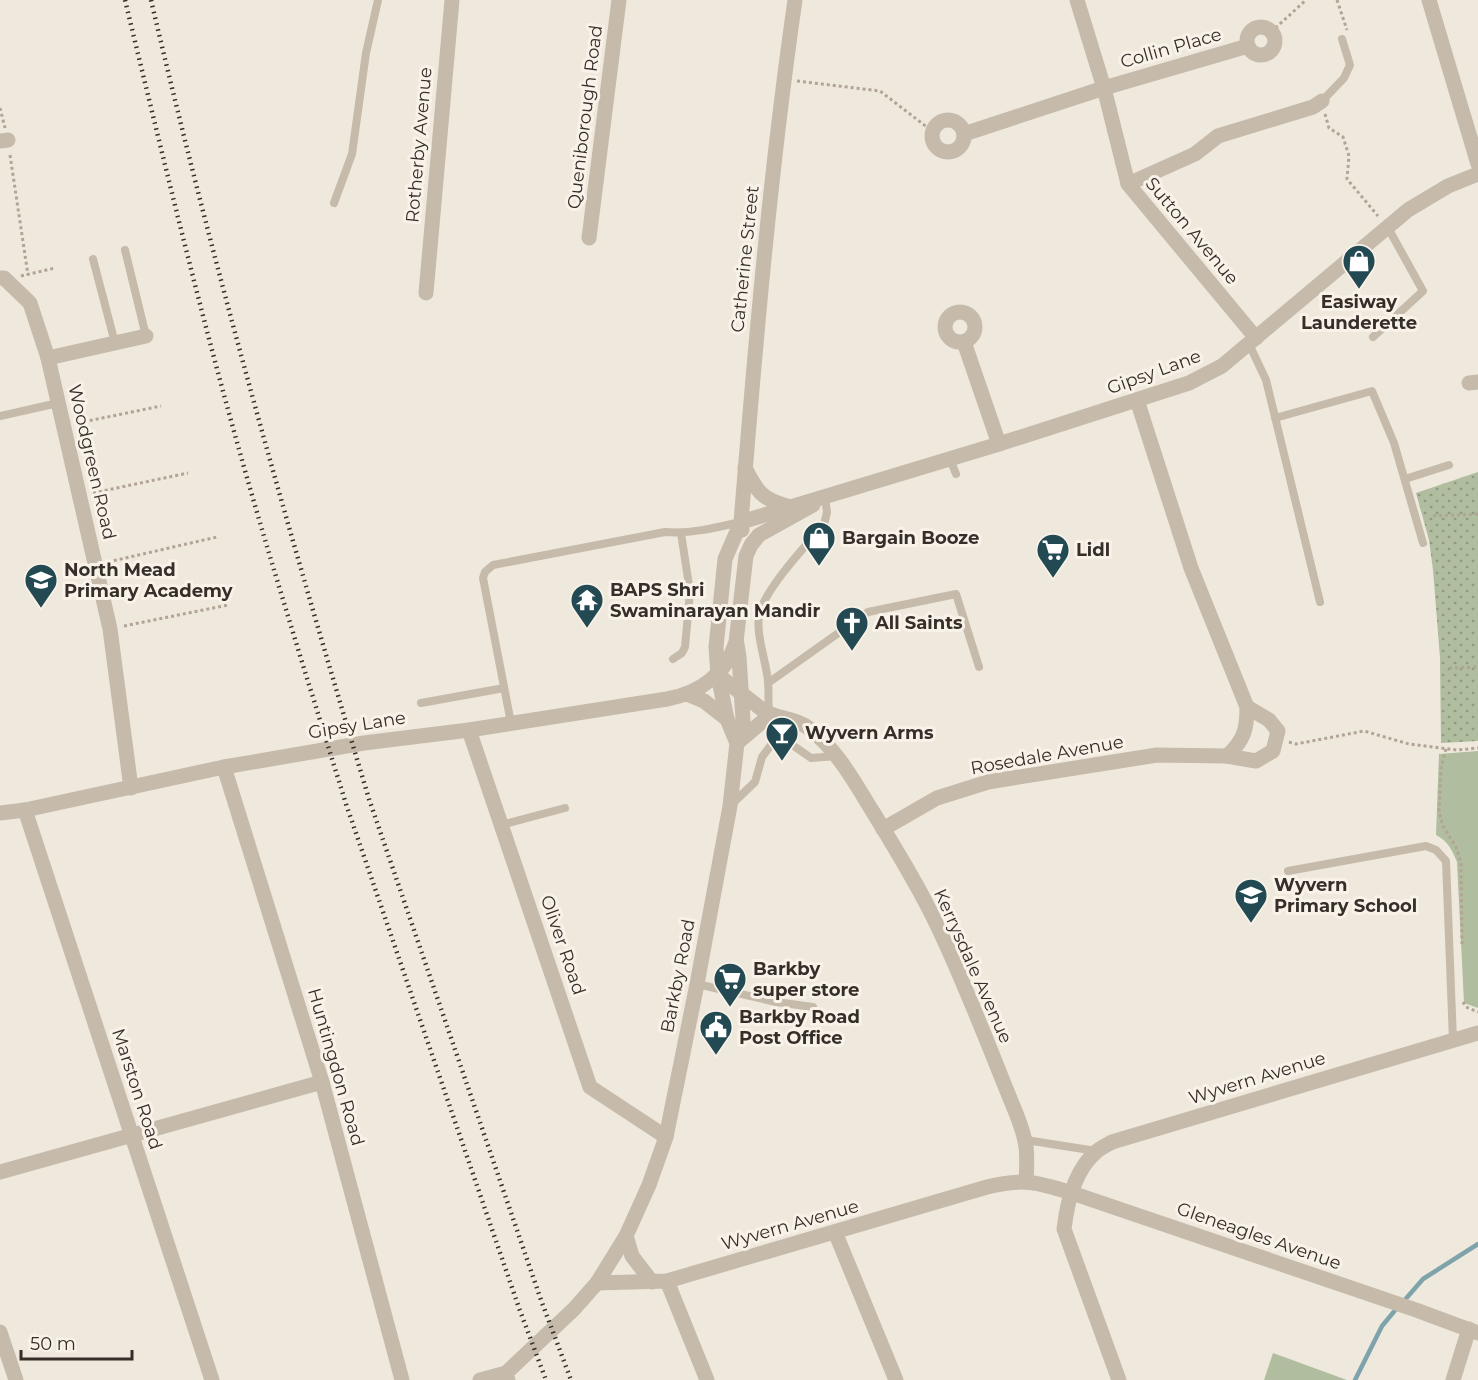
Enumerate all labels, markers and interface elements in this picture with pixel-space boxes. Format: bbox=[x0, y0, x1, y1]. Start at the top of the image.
street label: Collin Place bbox=[1118, 23, 1224, 73]
street label: Queniborough Road bbox=[563, 24, 607, 210]
street label: Rotherby Avenue bbox=[401, 66, 437, 224]
street label: Sutton Avenue bbox=[1141, 173, 1243, 289]
street label: Catherine Street bbox=[726, 184, 764, 334]
shop icon: Easiway Launderette bbox=[1341, 243, 1377, 290]
place label: Easiway Launderette bbox=[1301, 291, 1417, 334]
street label: Gipsy Lane bbox=[1104, 345, 1204, 399]
street label: Woodgreen Road bbox=[63, 382, 121, 542]
shop icon: Bargain Booze bbox=[801, 520, 837, 567]
place label: Bargain Booze bbox=[842, 527, 979, 549]
supermarket icon: Lidl bbox=[1035, 532, 1071, 579]
place label: Lidl bbox=[1076, 539, 1110, 561]
place label: North Mead Primary Academy bbox=[64, 559, 233, 602]
school or university icon: North Mead Primary Academy bbox=[23, 562, 59, 609]
place label: BAPS Shri Swaminarayan Mandir bbox=[610, 579, 820, 622]
temple icon: BAPS Shri Swaminarayan Mandir bbox=[569, 582, 605, 629]
church icon: All Saints bbox=[834, 605, 870, 652]
place label: All Saints bbox=[874, 612, 963, 634]
street label: Gipsy Lane bbox=[307, 706, 407, 744]
bar icon: Wyvern Arms bbox=[764, 715, 800, 762]
place label: Wyvern Arms bbox=[805, 722, 934, 744]
street label: Rosedale Avenue bbox=[969, 731, 1125, 779]
place label: Wyvern Primary School bbox=[1274, 874, 1417, 917]
school or university icon: Wyvern Primary School bbox=[1233, 877, 1269, 924]
street label: Kerrysdale Avenue bbox=[929, 885, 1017, 1047]
street label: Oliver Road bbox=[536, 892, 590, 998]
street label: Barkby Road bbox=[656, 917, 700, 1035]
place label: Barkby super store bbox=[753, 958, 859, 1001]
supermarket icon: Barkby super store bbox=[712, 961, 748, 1008]
street label: Huntingdon Road bbox=[303, 986, 369, 1148]
place label: Barkby Road Post Office bbox=[739, 1006, 860, 1049]
public building icon: Barkby Road Post Office bbox=[698, 1009, 734, 1056]
street label: Marston Road bbox=[107, 1026, 167, 1152]
street label: Wyvern Avenue bbox=[1186, 1047, 1328, 1109]
street label: Wyvern Avenue bbox=[719, 1195, 861, 1255]
street label: Gleneagles Avenue bbox=[1174, 1198, 1344, 1275]
scale bar bbox=[21, 1323, 132, 1361]
text: 50 m bbox=[30, 1333, 76, 1355]

